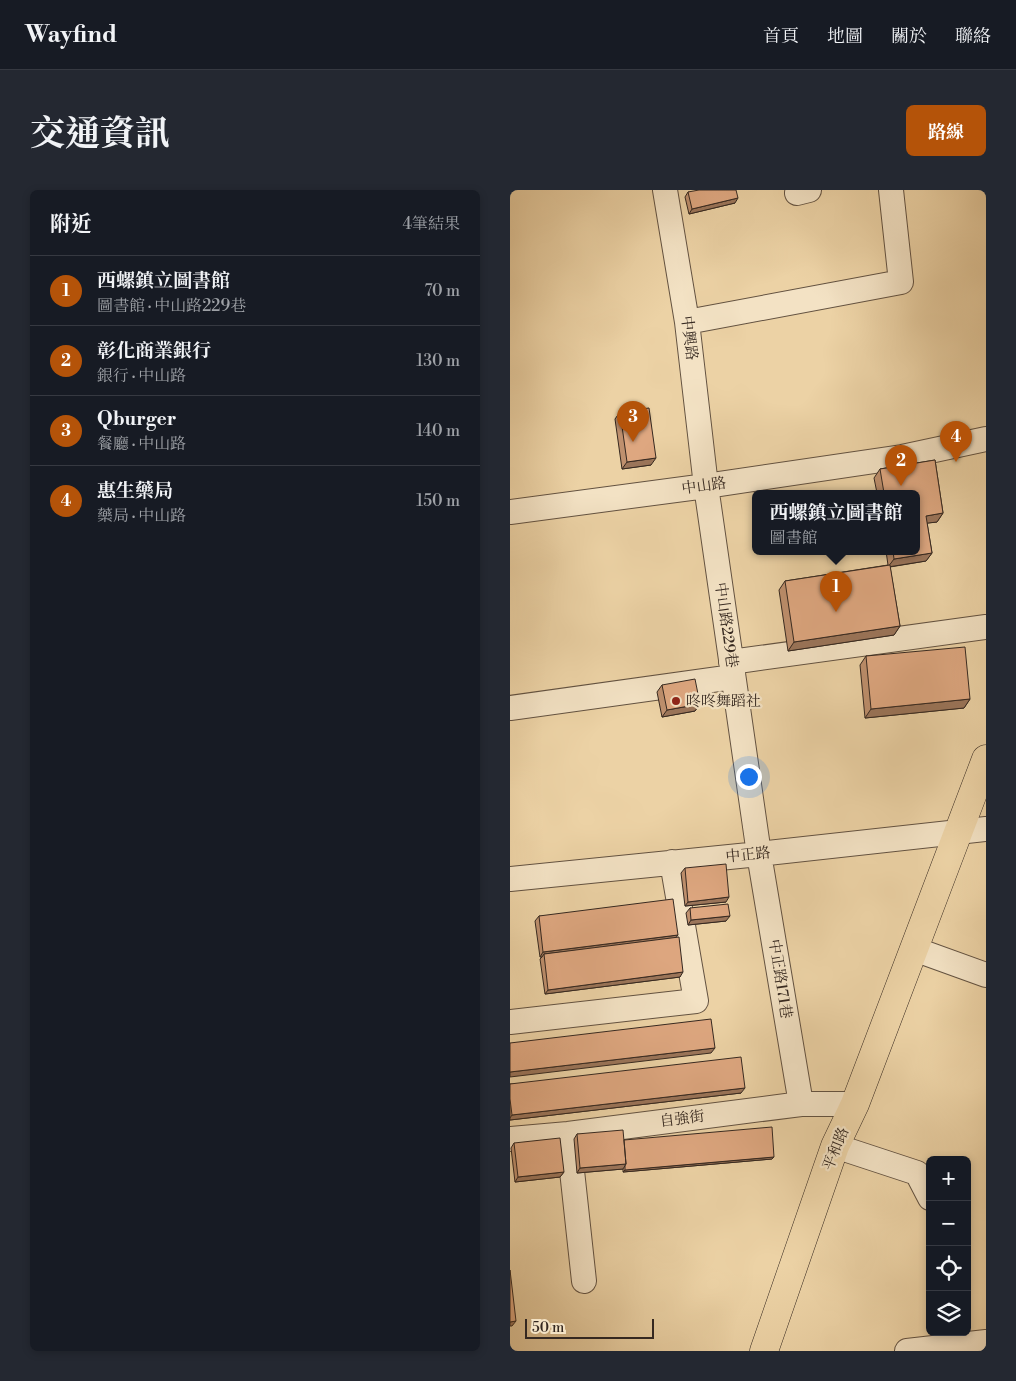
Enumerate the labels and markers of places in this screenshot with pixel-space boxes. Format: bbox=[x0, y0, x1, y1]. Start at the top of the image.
pin: 3 bbox=[617, 401, 649, 442]
pin: 4 bbox=[940, 421, 972, 462]
pin: 2 bbox=[885, 445, 917, 486]
pin: 1 bbox=[820, 571, 852, 612]
place label: 咚咚舞蹈社 bbox=[686, 692, 761, 711]
marker: 咚咚舞蹈社 bbox=[670, 695, 682, 707]

